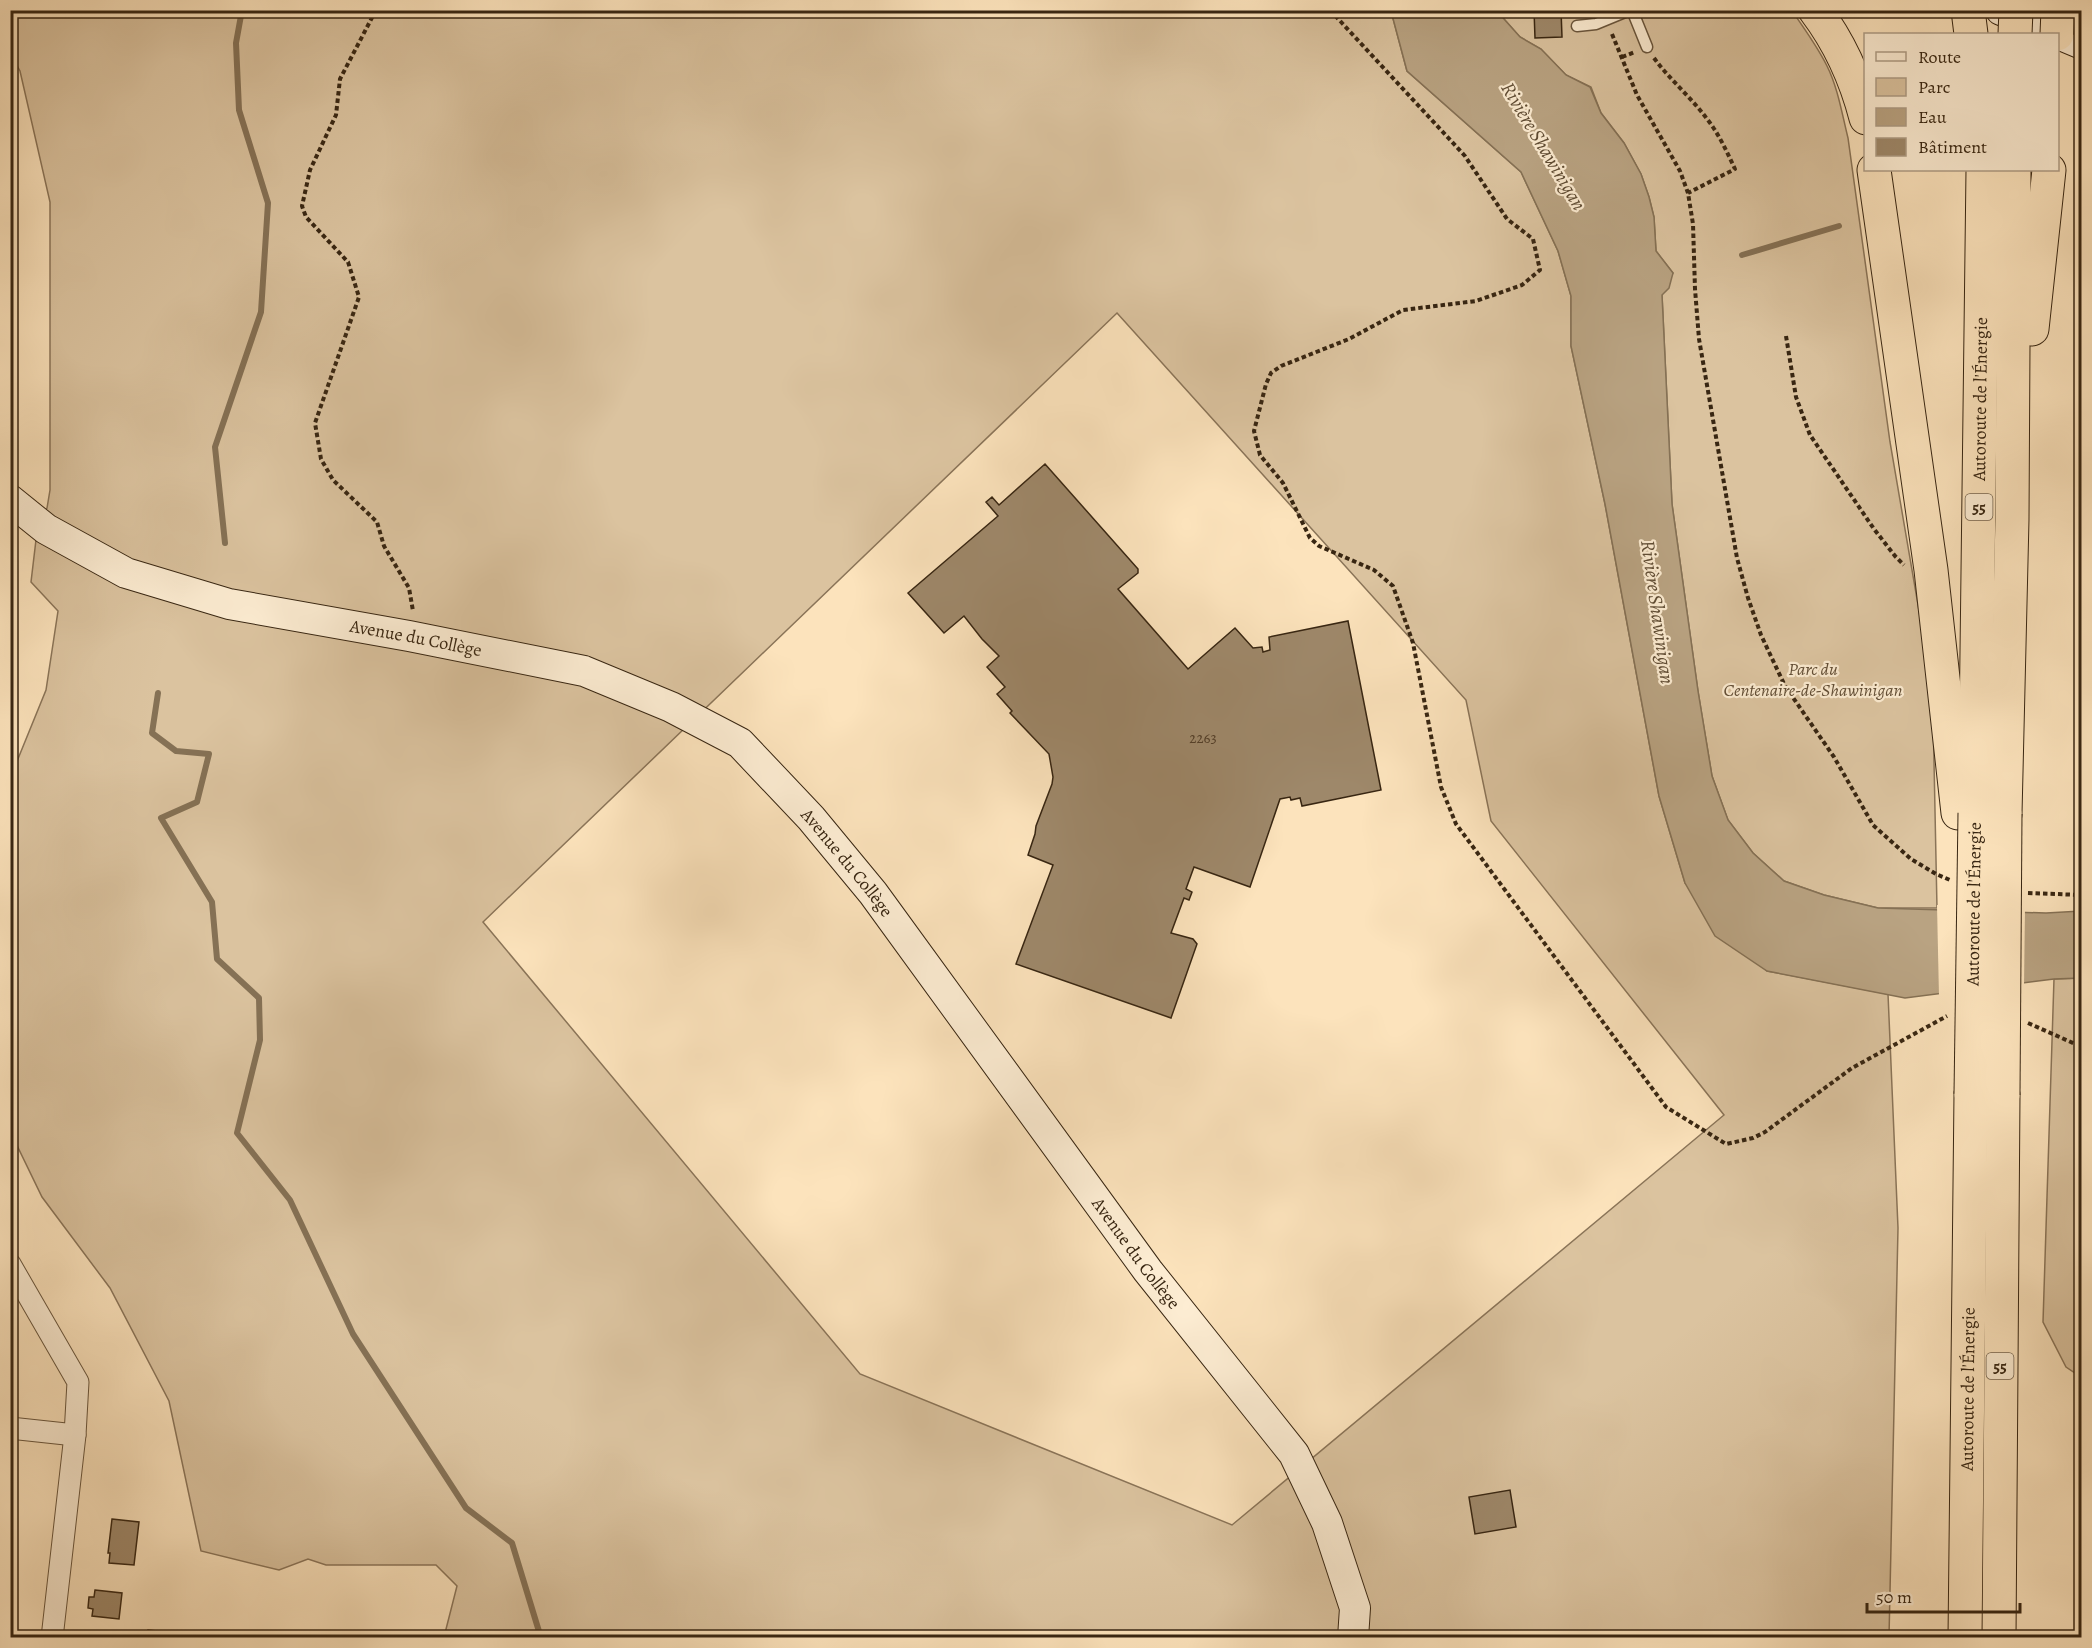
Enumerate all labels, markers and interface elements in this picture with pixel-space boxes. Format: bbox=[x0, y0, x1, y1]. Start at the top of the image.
legend bbox=[1864, 33, 2059, 171]
text: Route bbox=[1918, 45, 1961, 69]
text: Parc bbox=[1918, 75, 1950, 99]
water label: Rivière Shawinigan bbox=[1495, 77, 1593, 216]
text: Eau bbox=[1918, 105, 1947, 129]
text: Bâtiment bbox=[1918, 135, 1987, 159]
street label: Autoroute de l'Énergie bbox=[1967, 317, 1993, 482]
road number: 55 bbox=[1966, 494, 1992, 520]
water label: Rivière Shawinigan bbox=[1634, 538, 1681, 686]
street label: Avenue du Collège bbox=[347, 614, 484, 662]
park label: Parc du Centenaire-de-Shawinigan bbox=[1723, 657, 1903, 702]
house number: 2263 bbox=[1189, 728, 1217, 748]
street label: Avenue du Collège bbox=[795, 802, 899, 922]
street label: Autoroute de l'Énergie bbox=[1961, 822, 1987, 987]
street label: Avenue du Collège bbox=[1086, 1192, 1186, 1314]
street label: Autoroute de l'Énergie bbox=[1955, 1307, 1981, 1472]
road number: 55 bbox=[1986, 1353, 2014, 1379]
scale bar bbox=[1867, 1576, 2020, 1614]
text: 50 m bbox=[1876, 1585, 1912, 1609]

